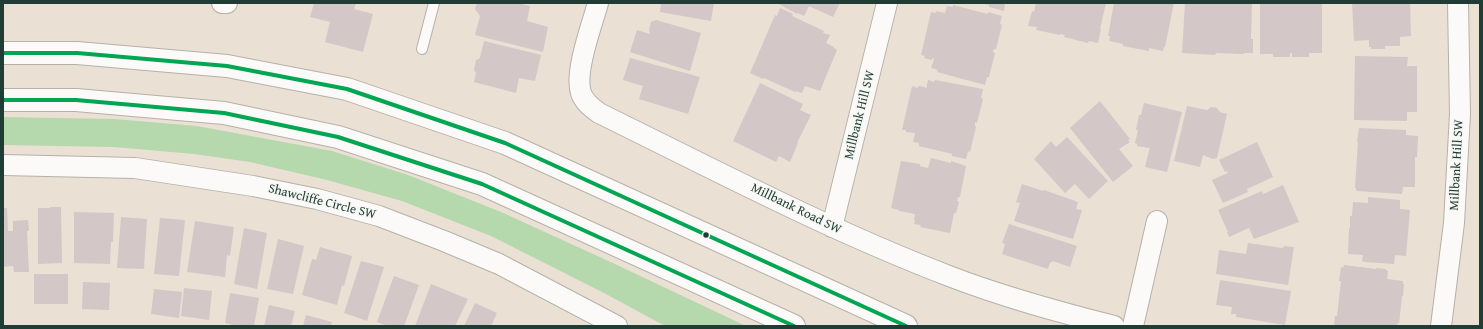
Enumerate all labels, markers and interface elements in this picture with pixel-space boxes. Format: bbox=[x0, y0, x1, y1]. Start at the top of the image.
street label: Millbank Hill SW bbox=[841, 69, 879, 161]
street label: Millbank Hill SW bbox=[1447, 119, 1467, 211]
street label: Millbank Road SW bbox=[748, 180, 844, 238]
street label: Shawcliffe Circle SW bbox=[267, 181, 377, 223]
unlabelled marker bbox=[701, 230, 711, 240]

